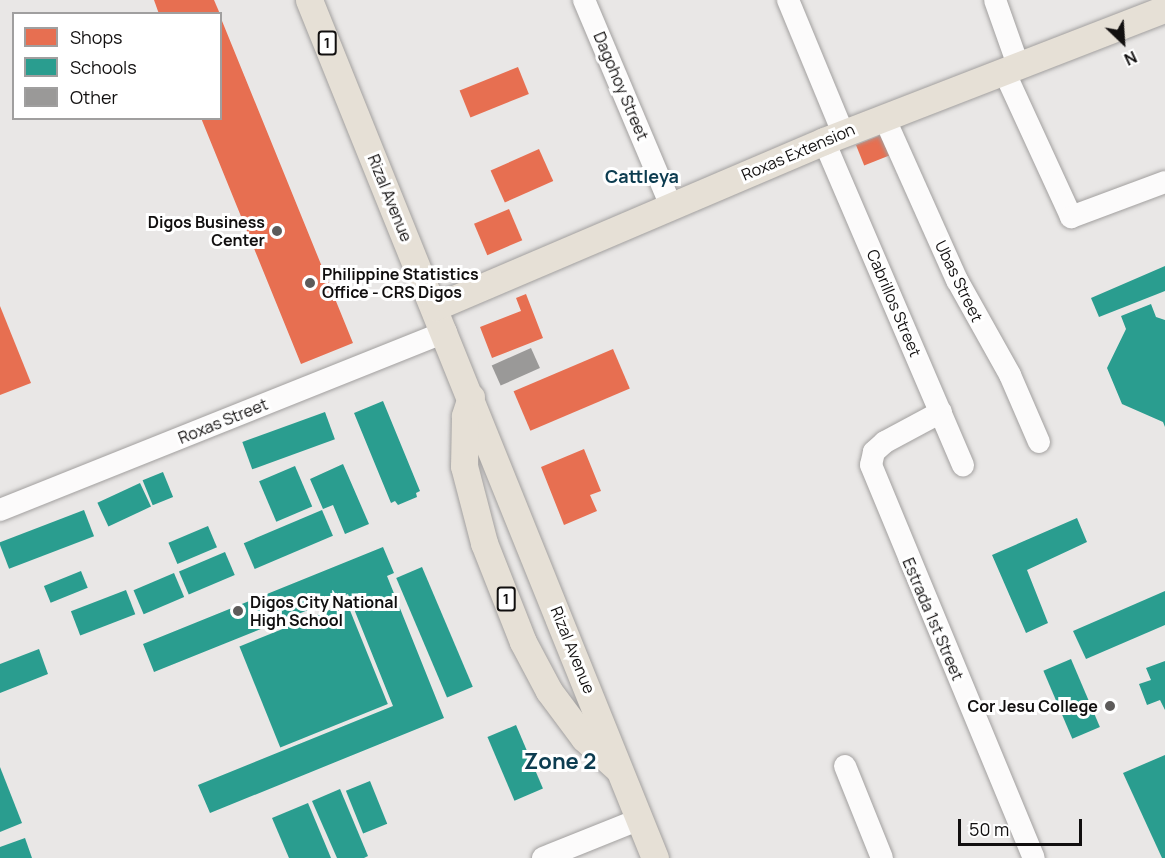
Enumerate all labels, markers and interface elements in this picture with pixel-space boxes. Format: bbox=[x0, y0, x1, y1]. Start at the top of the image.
legend bbox=[12, 12, 222, 120]
north arrow bbox=[1093, 12, 1153, 72]
text: Shops bbox=[70, 25, 122, 49]
street label: Dagohoy Street bbox=[590, 29, 652, 143]
road number: 1 bbox=[316, 31, 338, 55]
text: N bbox=[1121, 46, 1140, 71]
text: Schools bbox=[70, 55, 137, 79]
text: Other bbox=[70, 85, 118, 109]
street label: Roxas Extension bbox=[738, 119, 858, 185]
street label: Rizal Avenue bbox=[364, 152, 416, 244]
district label: Cattleya bbox=[605, 165, 679, 187]
place label: Digos Business Center bbox=[148, 212, 265, 250]
marker: Digos Business Center bbox=[270, 224, 284, 238]
street label: Ubas Street bbox=[931, 237, 987, 325]
street label: Cabrillos Street bbox=[863, 246, 925, 360]
place label: Philippine Statistics Office - CRS Digos bbox=[322, 264, 479, 302]
marker: Philippine Statistics Office - CRS Digos bbox=[303, 276, 317, 290]
street label: Roxas Street bbox=[175, 394, 271, 448]
street label: Estrada 1st Street bbox=[899, 555, 967, 683]
road number: 1 bbox=[496, 587, 516, 611]
place label: Digos City National High School bbox=[250, 592, 398, 630]
marker: Digos City National High School bbox=[231, 604, 245, 618]
street label: Rizal Avenue bbox=[547, 604, 599, 696]
place label: Cor Jesu College bbox=[967, 696, 1098, 716]
marker: Cor Jesu College bbox=[1103, 699, 1117, 713]
district label: Zone 2 bbox=[524, 749, 596, 775]
scale bar bbox=[961, 807, 1086, 845]
text: 50 m bbox=[969, 817, 1009, 841]

